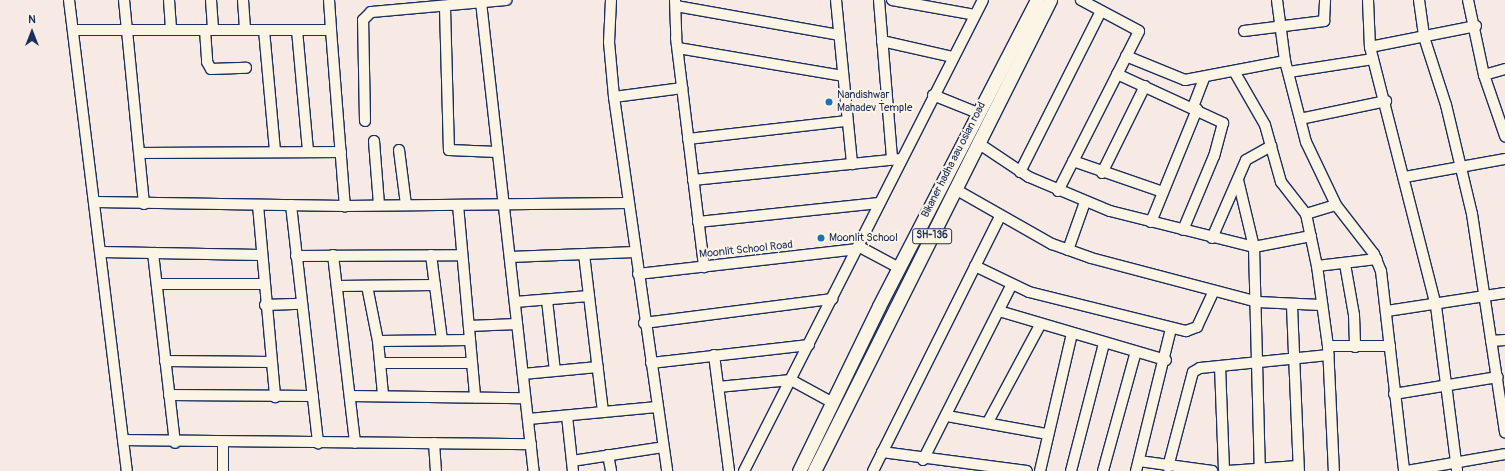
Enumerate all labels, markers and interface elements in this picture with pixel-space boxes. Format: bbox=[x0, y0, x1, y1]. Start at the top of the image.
north arrow bbox=[12, 12, 52, 52]
text: N bbox=[28, 13, 36, 26]
place label: Nandishwar Mahadev Temple bbox=[837, 89, 912, 115]
marker: Nandishwar Mahadev Temple bbox=[824, 97, 834, 107]
street label: Bikaner hadha aau osian road bbox=[919, 100, 989, 220]
road number: SH-136 bbox=[912, 228, 952, 244]
place label: Moonlit School bbox=[829, 231, 898, 245]
marker: Moonlit School bbox=[816, 233, 826, 243]
street label: Moonlit School Road bbox=[699, 239, 793, 261]

